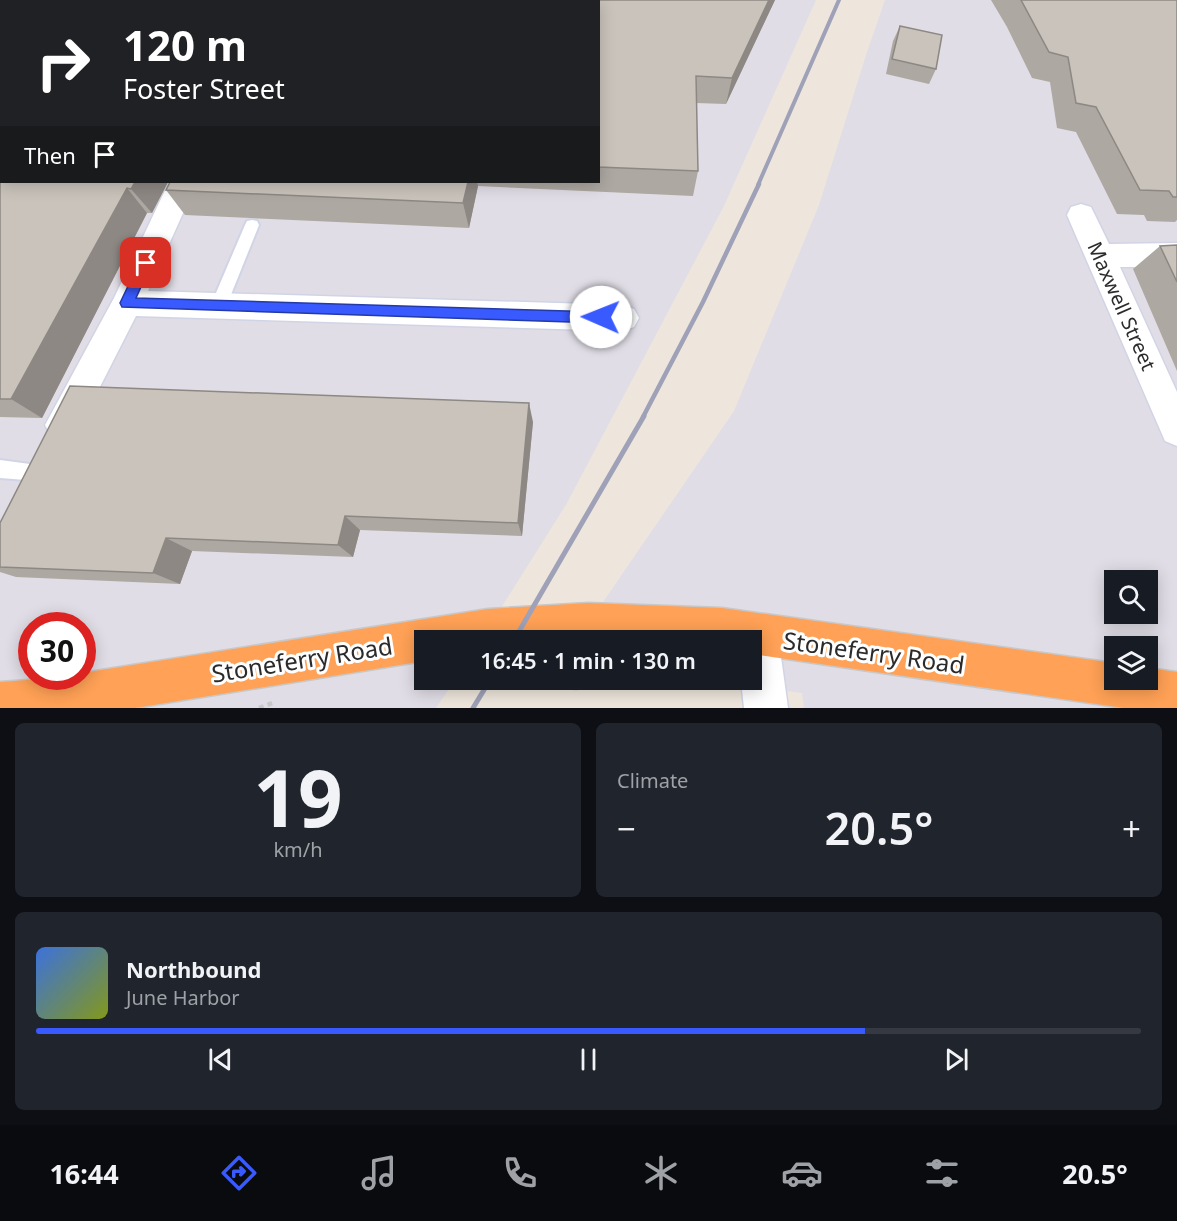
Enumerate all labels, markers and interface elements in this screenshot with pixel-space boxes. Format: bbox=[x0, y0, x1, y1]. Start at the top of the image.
text: 120 m bbox=[123, 16, 247, 73]
icon: right bbox=[24, 24, 102, 102]
text: Foster Street bbox=[123, 70, 285, 107]
icon: arrive bbox=[88, 138, 121, 171]
text: Then bbox=[24, 140, 76, 170]
pin bbox=[120, 237, 171, 288]
street label: Maxwell Street bbox=[1082, 237, 1162, 375]
icon: arrive bbox=[129, 246, 162, 279]
position arrow bbox=[569, 285, 633, 349]
map controls bbox=[1104, 570, 1158, 690]
button: search bbox=[1104, 570, 1158, 624]
speed limit sign: 30 bbox=[18, 612, 96, 690]
street label: Stoneferry Road bbox=[781, 623, 967, 681]
street label: Stoneferry Road bbox=[209, 628, 395, 690]
button: layers bbox=[1104, 636, 1158, 690]
text: 16:45 · 1 min · 130 m bbox=[480, 645, 696, 675]
text: 19 bbox=[253, 744, 343, 850]
text: Climate bbox=[617, 767, 688, 794]
text: 20.5° bbox=[825, 797, 933, 858]
text: − bbox=[617, 806, 636, 851]
text: + bbox=[1122, 806, 1141, 851]
text: km/h bbox=[273, 836, 323, 863]
text: Northbound bbox=[126, 954, 261, 984]
text: June Harbor bbox=[126, 984, 240, 1011]
icon: previous bbox=[204, 1043, 237, 1076]
icon: pause bbox=[572, 1043, 605, 1076]
icon: next bbox=[940, 1043, 973, 1076]
icon: directions bbox=[218, 1152, 260, 1194]
icon: music bbox=[358, 1152, 400, 1194]
icon: phone bbox=[499, 1152, 541, 1194]
icon: climate bbox=[640, 1152, 682, 1194]
icon: car bbox=[781, 1152, 823, 1194]
icon: filters bbox=[921, 1152, 963, 1194]
text: 16:44 bbox=[49, 1155, 119, 1192]
text: 20.5° bbox=[1062, 1155, 1128, 1192]

